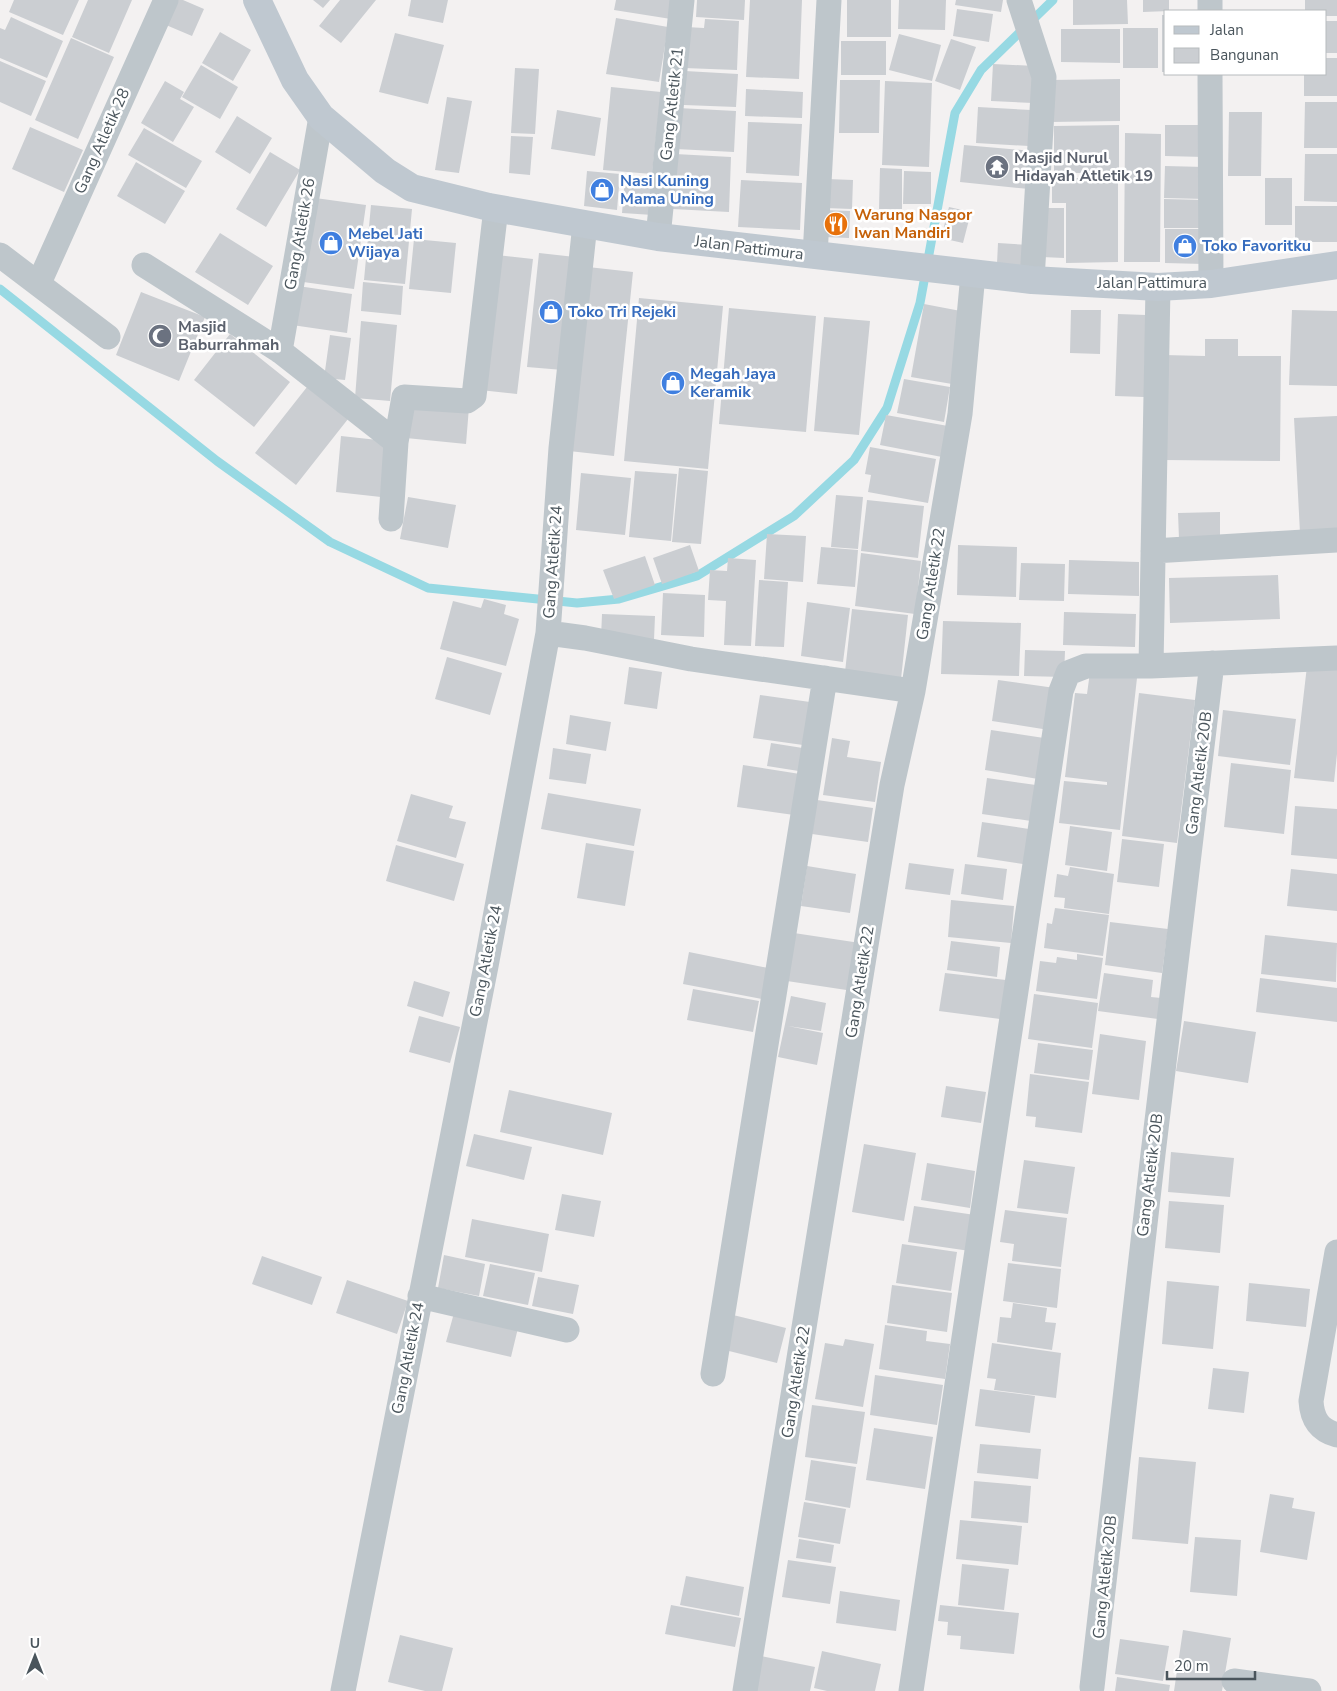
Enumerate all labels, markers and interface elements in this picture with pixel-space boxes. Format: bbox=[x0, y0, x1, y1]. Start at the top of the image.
legend bbox=[1164, 10, 1327, 75]
text: Jalan bbox=[1209, 20, 1244, 40]
text: Bangunan bbox=[1210, 45, 1279, 65]
street label: Gang Atletik 21 bbox=[655, 46, 689, 162]
street label: Gang Atletik 28 bbox=[69, 85, 135, 197]
place label: Masjid Nurul Hidayah Atletik 19 bbox=[1014, 147, 1153, 187]
temple icon: Masjid Nurul Hidayah Atletik 19 bbox=[984, 154, 1010, 180]
place label: Nasi Kuning Mama Uning bbox=[620, 170, 714, 210]
street label: Gang Atletik 26 bbox=[279, 176, 321, 292]
shop icon: Nasi Kuning Mama Uning bbox=[589, 177, 615, 203]
place label: Warung Nasgor Iwan Mandiri bbox=[854, 204, 973, 244]
restaurant icon: Warung Nasgor Iwan Mandiri bbox=[823, 211, 849, 237]
place label: Mebel Jati Wijaya bbox=[348, 223, 423, 263]
shop icon: Mebel Jati Wijaya bbox=[318, 230, 344, 256]
street label: Jalan Pattimura bbox=[692, 230, 805, 266]
shop icon: Toko Favoritku bbox=[1172, 233, 1198, 259]
place label: Toko Favoritku bbox=[1202, 235, 1311, 257]
street label: Jalan Pattimura bbox=[1096, 272, 1207, 294]
shop icon: Toko Tri Rejeki bbox=[538, 299, 564, 325]
place label: Toko Tri Rejeki bbox=[568, 301, 676, 323]
place label: Masjid Baburrahmah bbox=[178, 316, 279, 356]
mosque icon: Masjid Baburrahmah bbox=[147, 323, 173, 349]
place label: Megah Jaya Keramik bbox=[690, 363, 776, 403]
shop icon: Megah Jaya Keramik bbox=[660, 370, 686, 396]
street label: Gang Atletik 24 bbox=[538, 504, 568, 619]
street label: Gang Atletik 22 bbox=[911, 526, 951, 642]
street label: Gang Atletik 20B bbox=[1181, 710, 1217, 836]
street label: Gang Atletik 24 bbox=[464, 903, 508, 1019]
street label: Gang Atletik 22 bbox=[840, 924, 880, 1040]
street label: Gang Atletik 20B bbox=[1132, 1112, 1168, 1238]
street label: Gang Atletik 24 bbox=[386, 1300, 430, 1416]
street label: Gang Atletik 22 bbox=[776, 1324, 816, 1440]
street label: Gang Atletik 20B bbox=[1088, 1514, 1122, 1640]
north arrow bbox=[10, 1631, 60, 1681]
text: U bbox=[30, 1634, 40, 1653]
scale bar bbox=[1167, 1648, 1254, 1680]
text: 20 m bbox=[1174, 1656, 1209, 1676]

